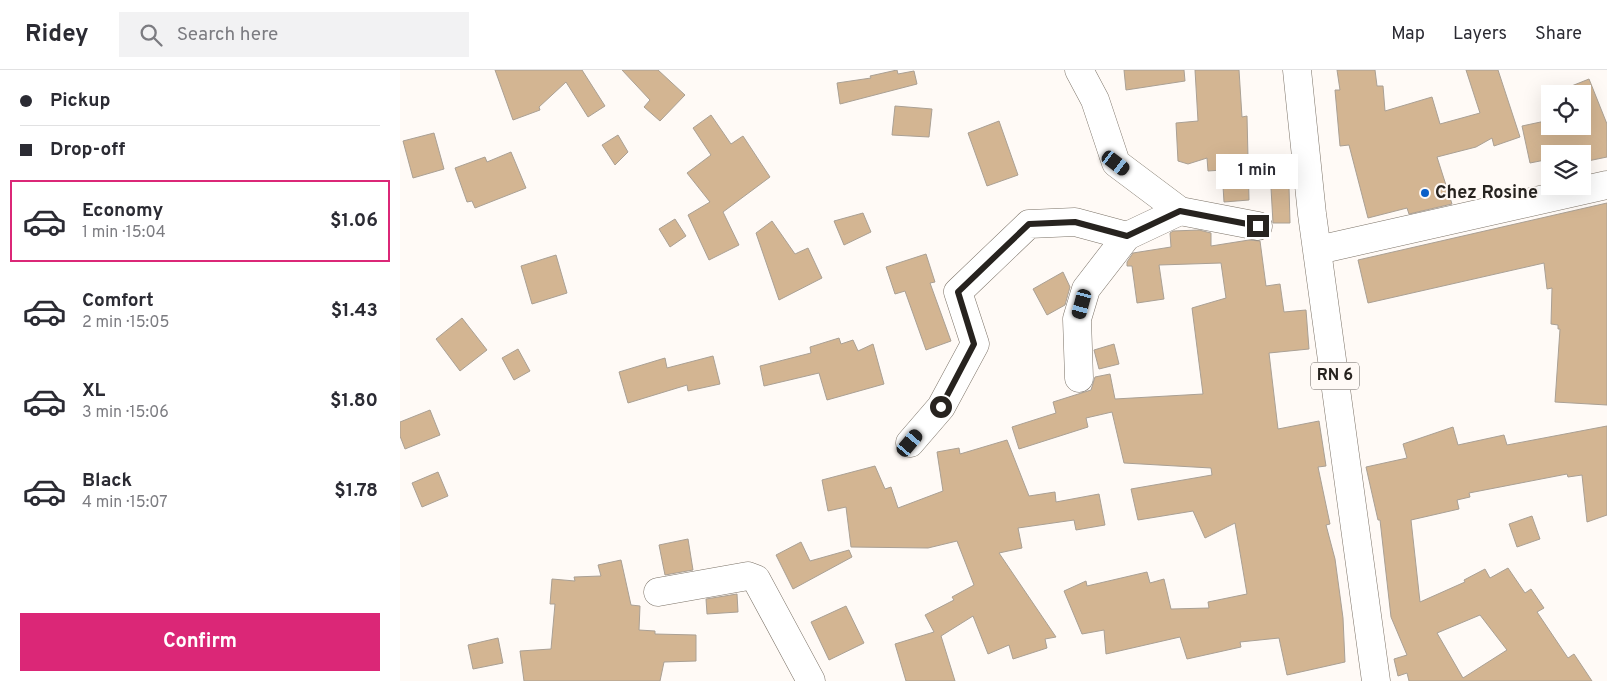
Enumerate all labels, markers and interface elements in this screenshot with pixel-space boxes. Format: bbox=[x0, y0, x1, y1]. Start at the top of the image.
search box bbox=[119, 12, 469, 57]
text: Ridey bbox=[25, 20, 89, 50]
icon: search bbox=[137, 21, 165, 49]
text: Search here bbox=[177, 23, 278, 47]
text: Map bbox=[1391, 23, 1425, 46]
text: Layers bbox=[1453, 23, 1507, 46]
text: Share bbox=[1535, 23, 1582, 46]
map controls bbox=[1541, 85, 1591, 195]
button: locate bbox=[1541, 85, 1591, 135]
text: Pickup bbox=[50, 89, 110, 113]
text: Drop-off bbox=[50, 138, 125, 162]
button: layers bbox=[1541, 145, 1591, 195]
car bbox=[1099, 148, 1132, 178]
callout: 1 min bbox=[1217, 154, 1299, 188]
text: 1 min bbox=[1238, 161, 1276, 181]
place label: Chez Rosine bbox=[1435, 182, 1538, 205]
marker: Chez Rosine bbox=[1419, 187, 1431, 199]
icon: car bbox=[22, 199, 67, 244]
text: Economy bbox=[82, 199, 163, 223]
text: $1.06 bbox=[330, 209, 378, 233]
route end bbox=[1247, 215, 1269, 237]
text: 1 min · 15:04 bbox=[82, 223, 166, 243]
car bbox=[1070, 288, 1093, 320]
icon: car bbox=[22, 289, 67, 334]
text: Comfort bbox=[82, 289, 154, 313]
text: $1.43 bbox=[331, 299, 378, 323]
text: 2 min · 15:05 bbox=[82, 313, 169, 333]
road number: RN 6 bbox=[1311, 362, 1359, 390]
icon: car bbox=[22, 379, 67, 424]
text: XL bbox=[82, 379, 105, 403]
text: $1.80 bbox=[330, 389, 378, 413]
route start bbox=[930, 396, 952, 418]
text: 3 min · 15:06 bbox=[82, 403, 169, 423]
car bbox=[894, 427, 925, 459]
icon: car bbox=[22, 469, 67, 514]
text: Black bbox=[82, 469, 132, 493]
text: $1.78 bbox=[334, 479, 378, 503]
text: 4 min · 15:07 bbox=[82, 493, 168, 513]
button: Confirm bbox=[20, 613, 380, 671]

